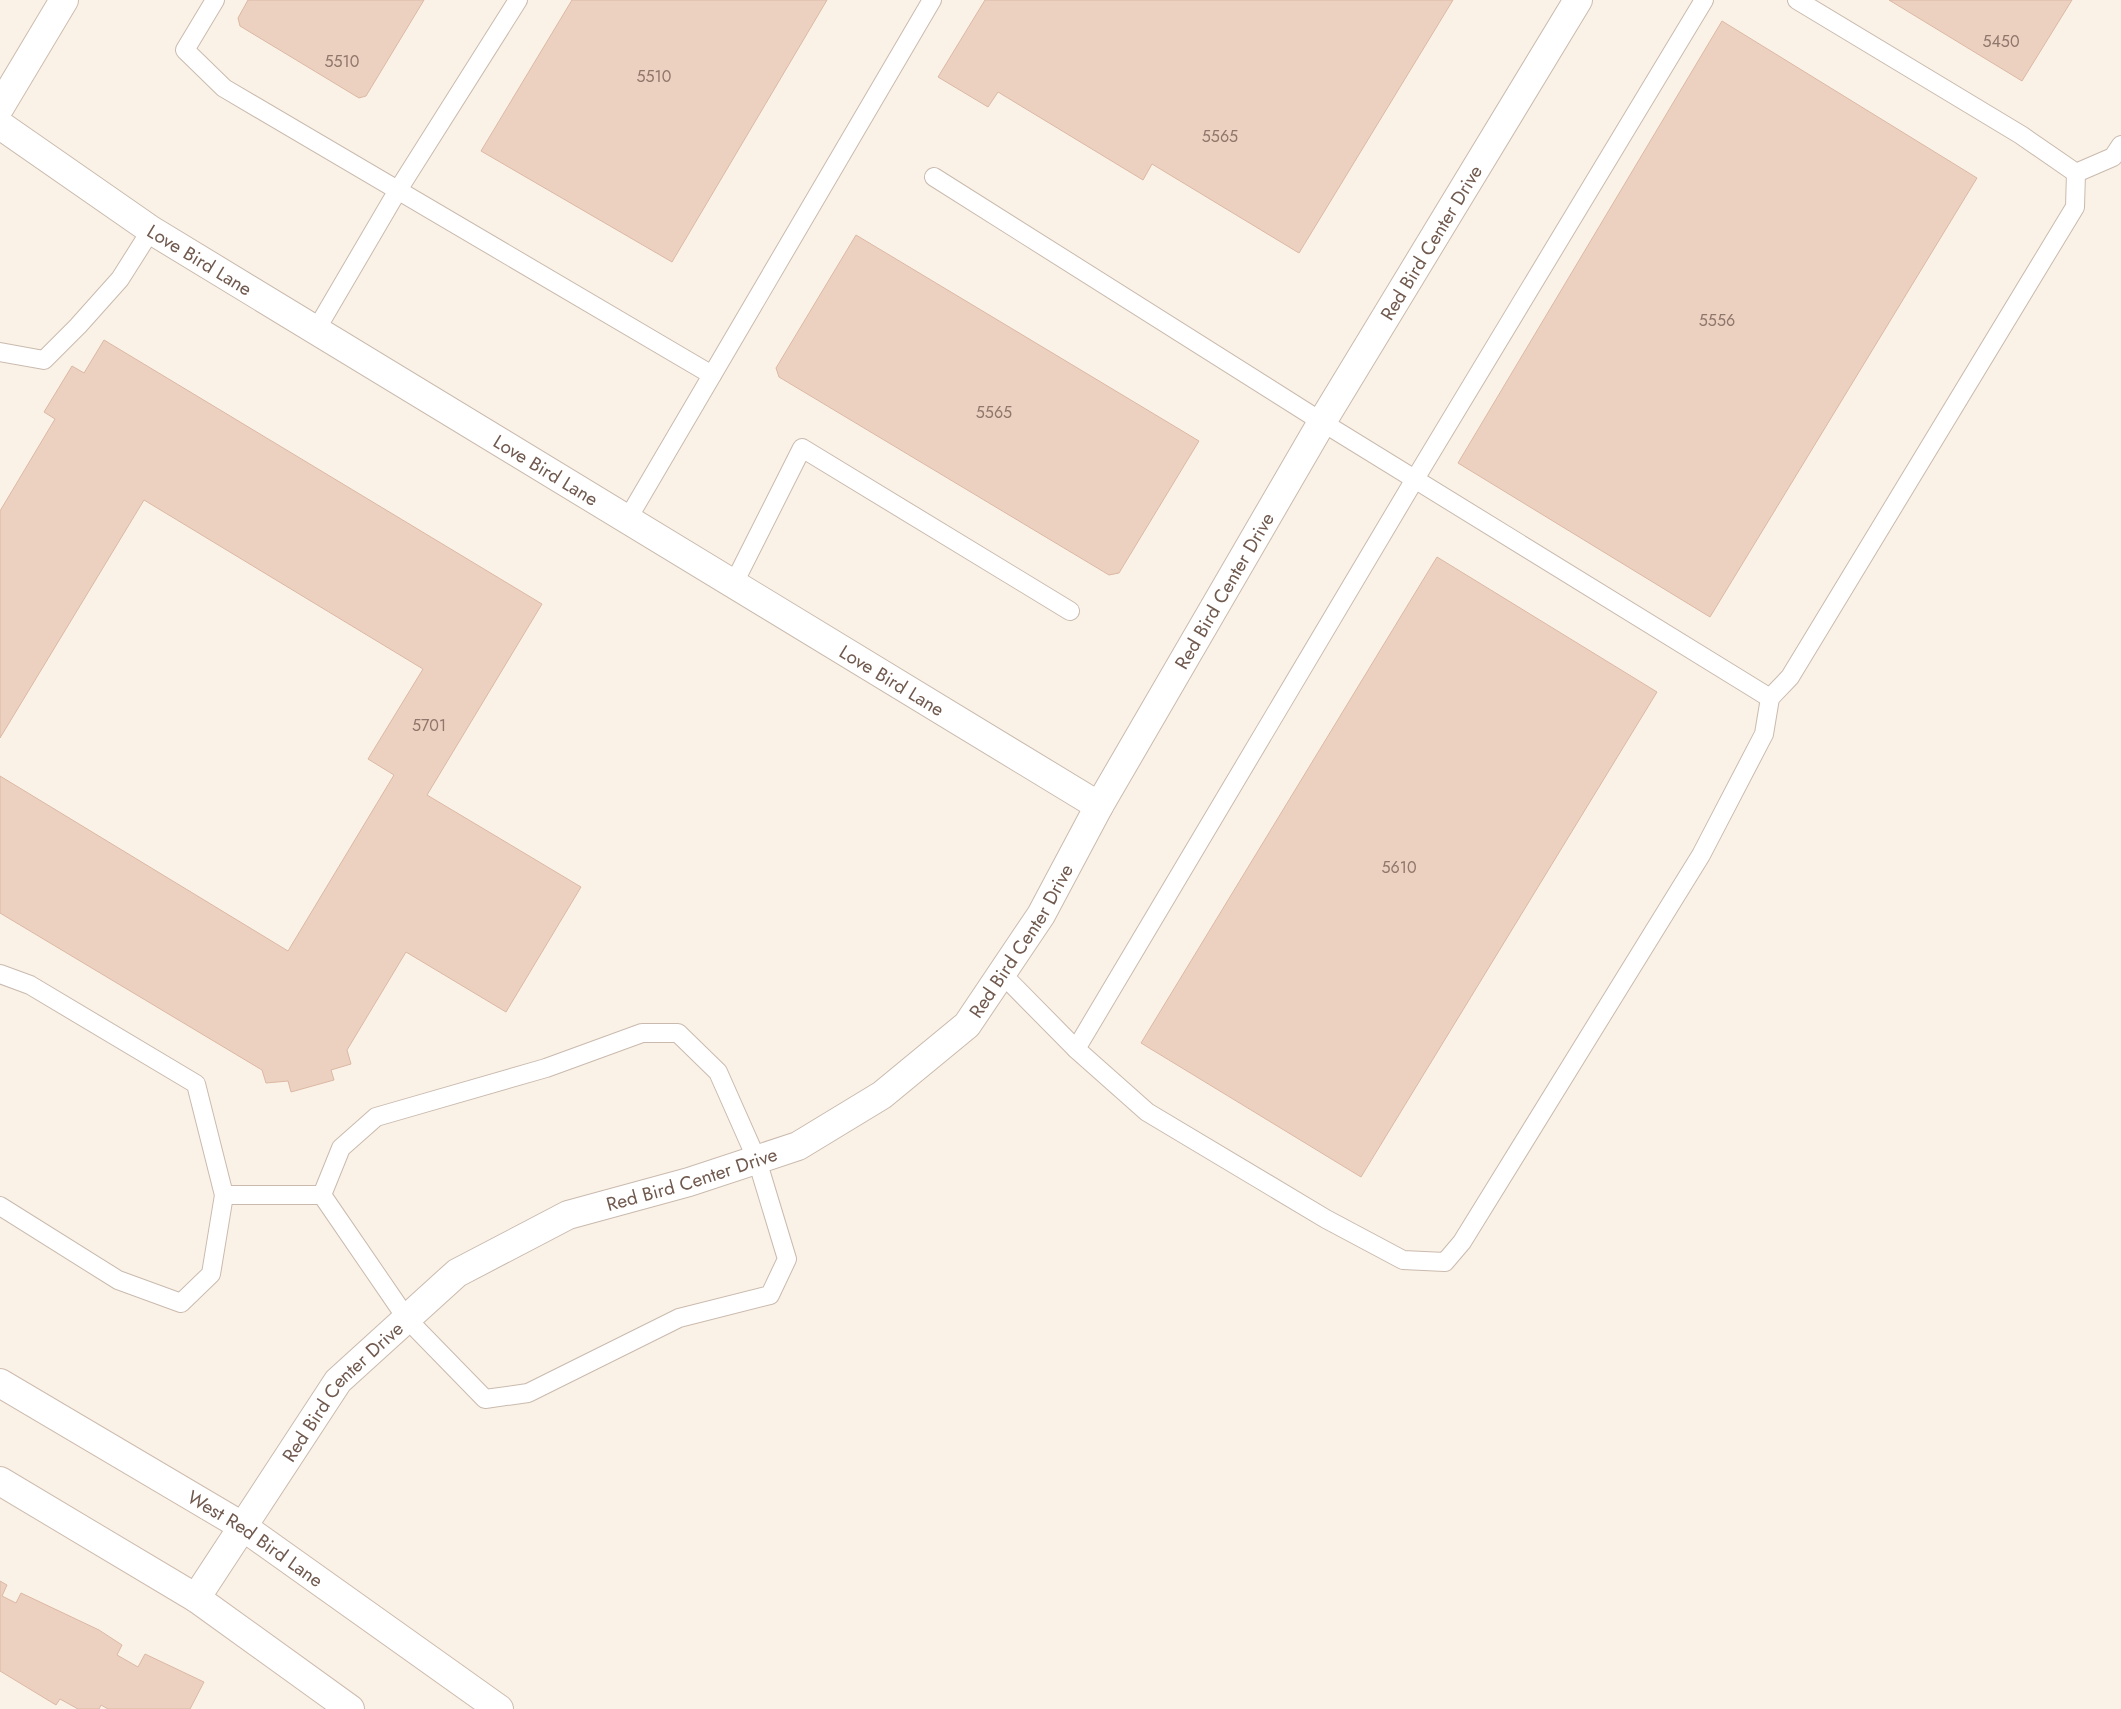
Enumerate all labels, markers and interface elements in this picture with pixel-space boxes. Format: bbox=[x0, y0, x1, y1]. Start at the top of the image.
house number: 5450 bbox=[1983, 30, 2019, 53]
house number: 5510 bbox=[325, 50, 359, 73]
house number: 5510 bbox=[637, 65, 671, 88]
house number: 5565 bbox=[1202, 125, 1238, 148]
street label: Red Bird Center Drive bbox=[1374, 160, 1489, 325]
street label: Love Bird Lane bbox=[142, 218, 257, 302]
house number: 5556 bbox=[1699, 309, 1735, 332]
house number: 5565 bbox=[976, 401, 1012, 424]
street label: Love Bird Lane bbox=[488, 428, 603, 513]
street label: Red Bird Center Drive bbox=[1168, 507, 1281, 674]
street label: Love Bird Lane bbox=[834, 638, 950, 723]
house number: 5701 bbox=[412, 714, 446, 737]
house number: 5610 bbox=[1381, 856, 1417, 879]
street label: Red Bird Center Drive bbox=[963, 859, 1080, 1023]
street label: Red Bird Center Drive bbox=[603, 1141, 781, 1218]
street label: Red Bird Center Drive bbox=[276, 1315, 409, 1467]
street label: West Red Bird Lane bbox=[182, 1484, 329, 1594]

